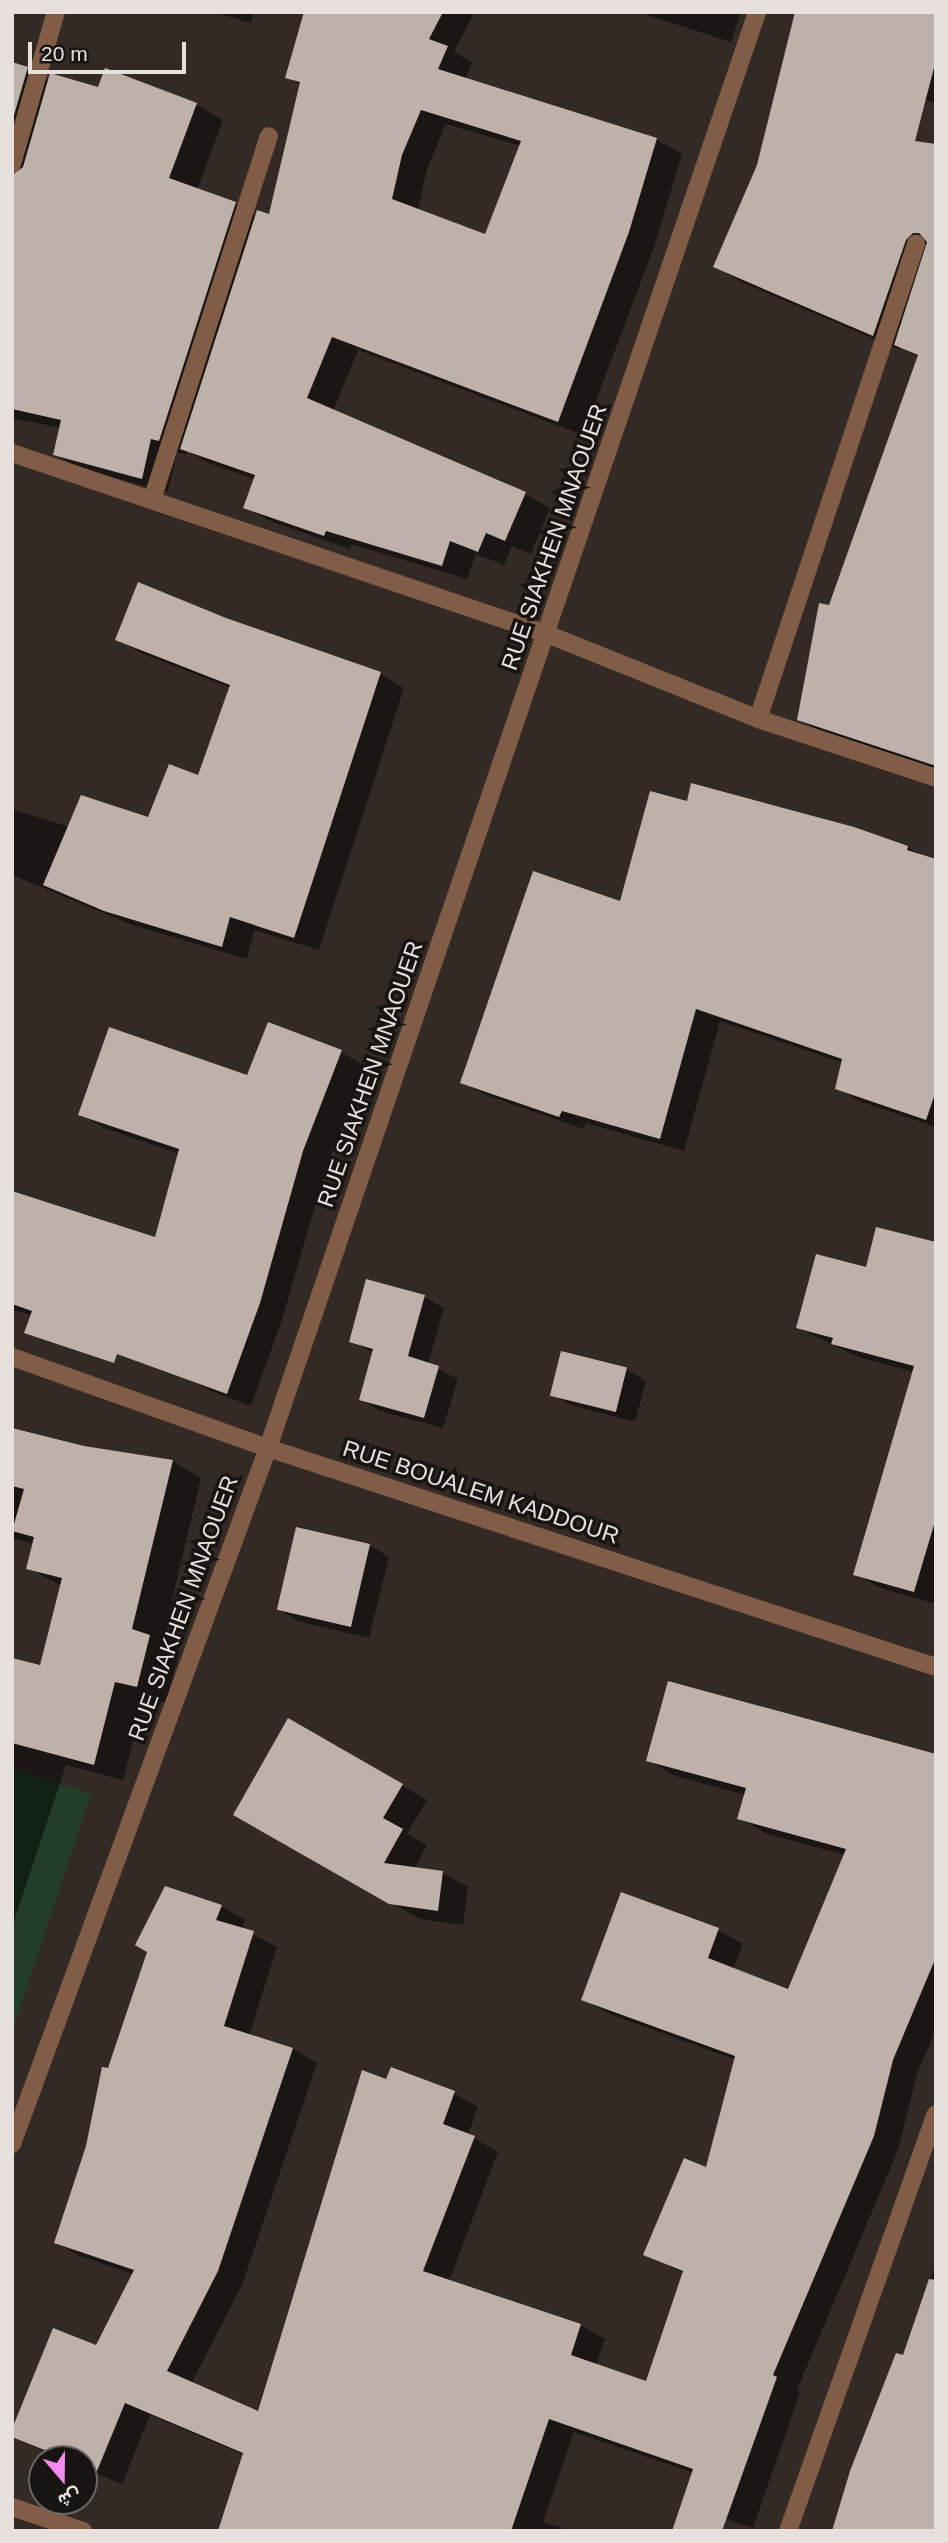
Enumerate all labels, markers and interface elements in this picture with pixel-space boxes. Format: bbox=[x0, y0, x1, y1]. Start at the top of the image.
scale bar bbox=[32, 28, 189, 72]
text: 20 m bbox=[41, 42, 88, 65]
street label: RUE SIAKHEN MNAOUER bbox=[495, 400, 613, 674]
street label: RUE SIAKHEN MNAOUER bbox=[311, 937, 429, 1211]
street label: RUE BOUALEM KADDOUR bbox=[339, 1434, 623, 1550]
street label: RUE SIAKHEN MNAOUER bbox=[122, 1472, 244, 1744]
north arrow bbox=[28, 2445, 98, 2515]
text: ش bbox=[55, 2485, 84, 2512]

